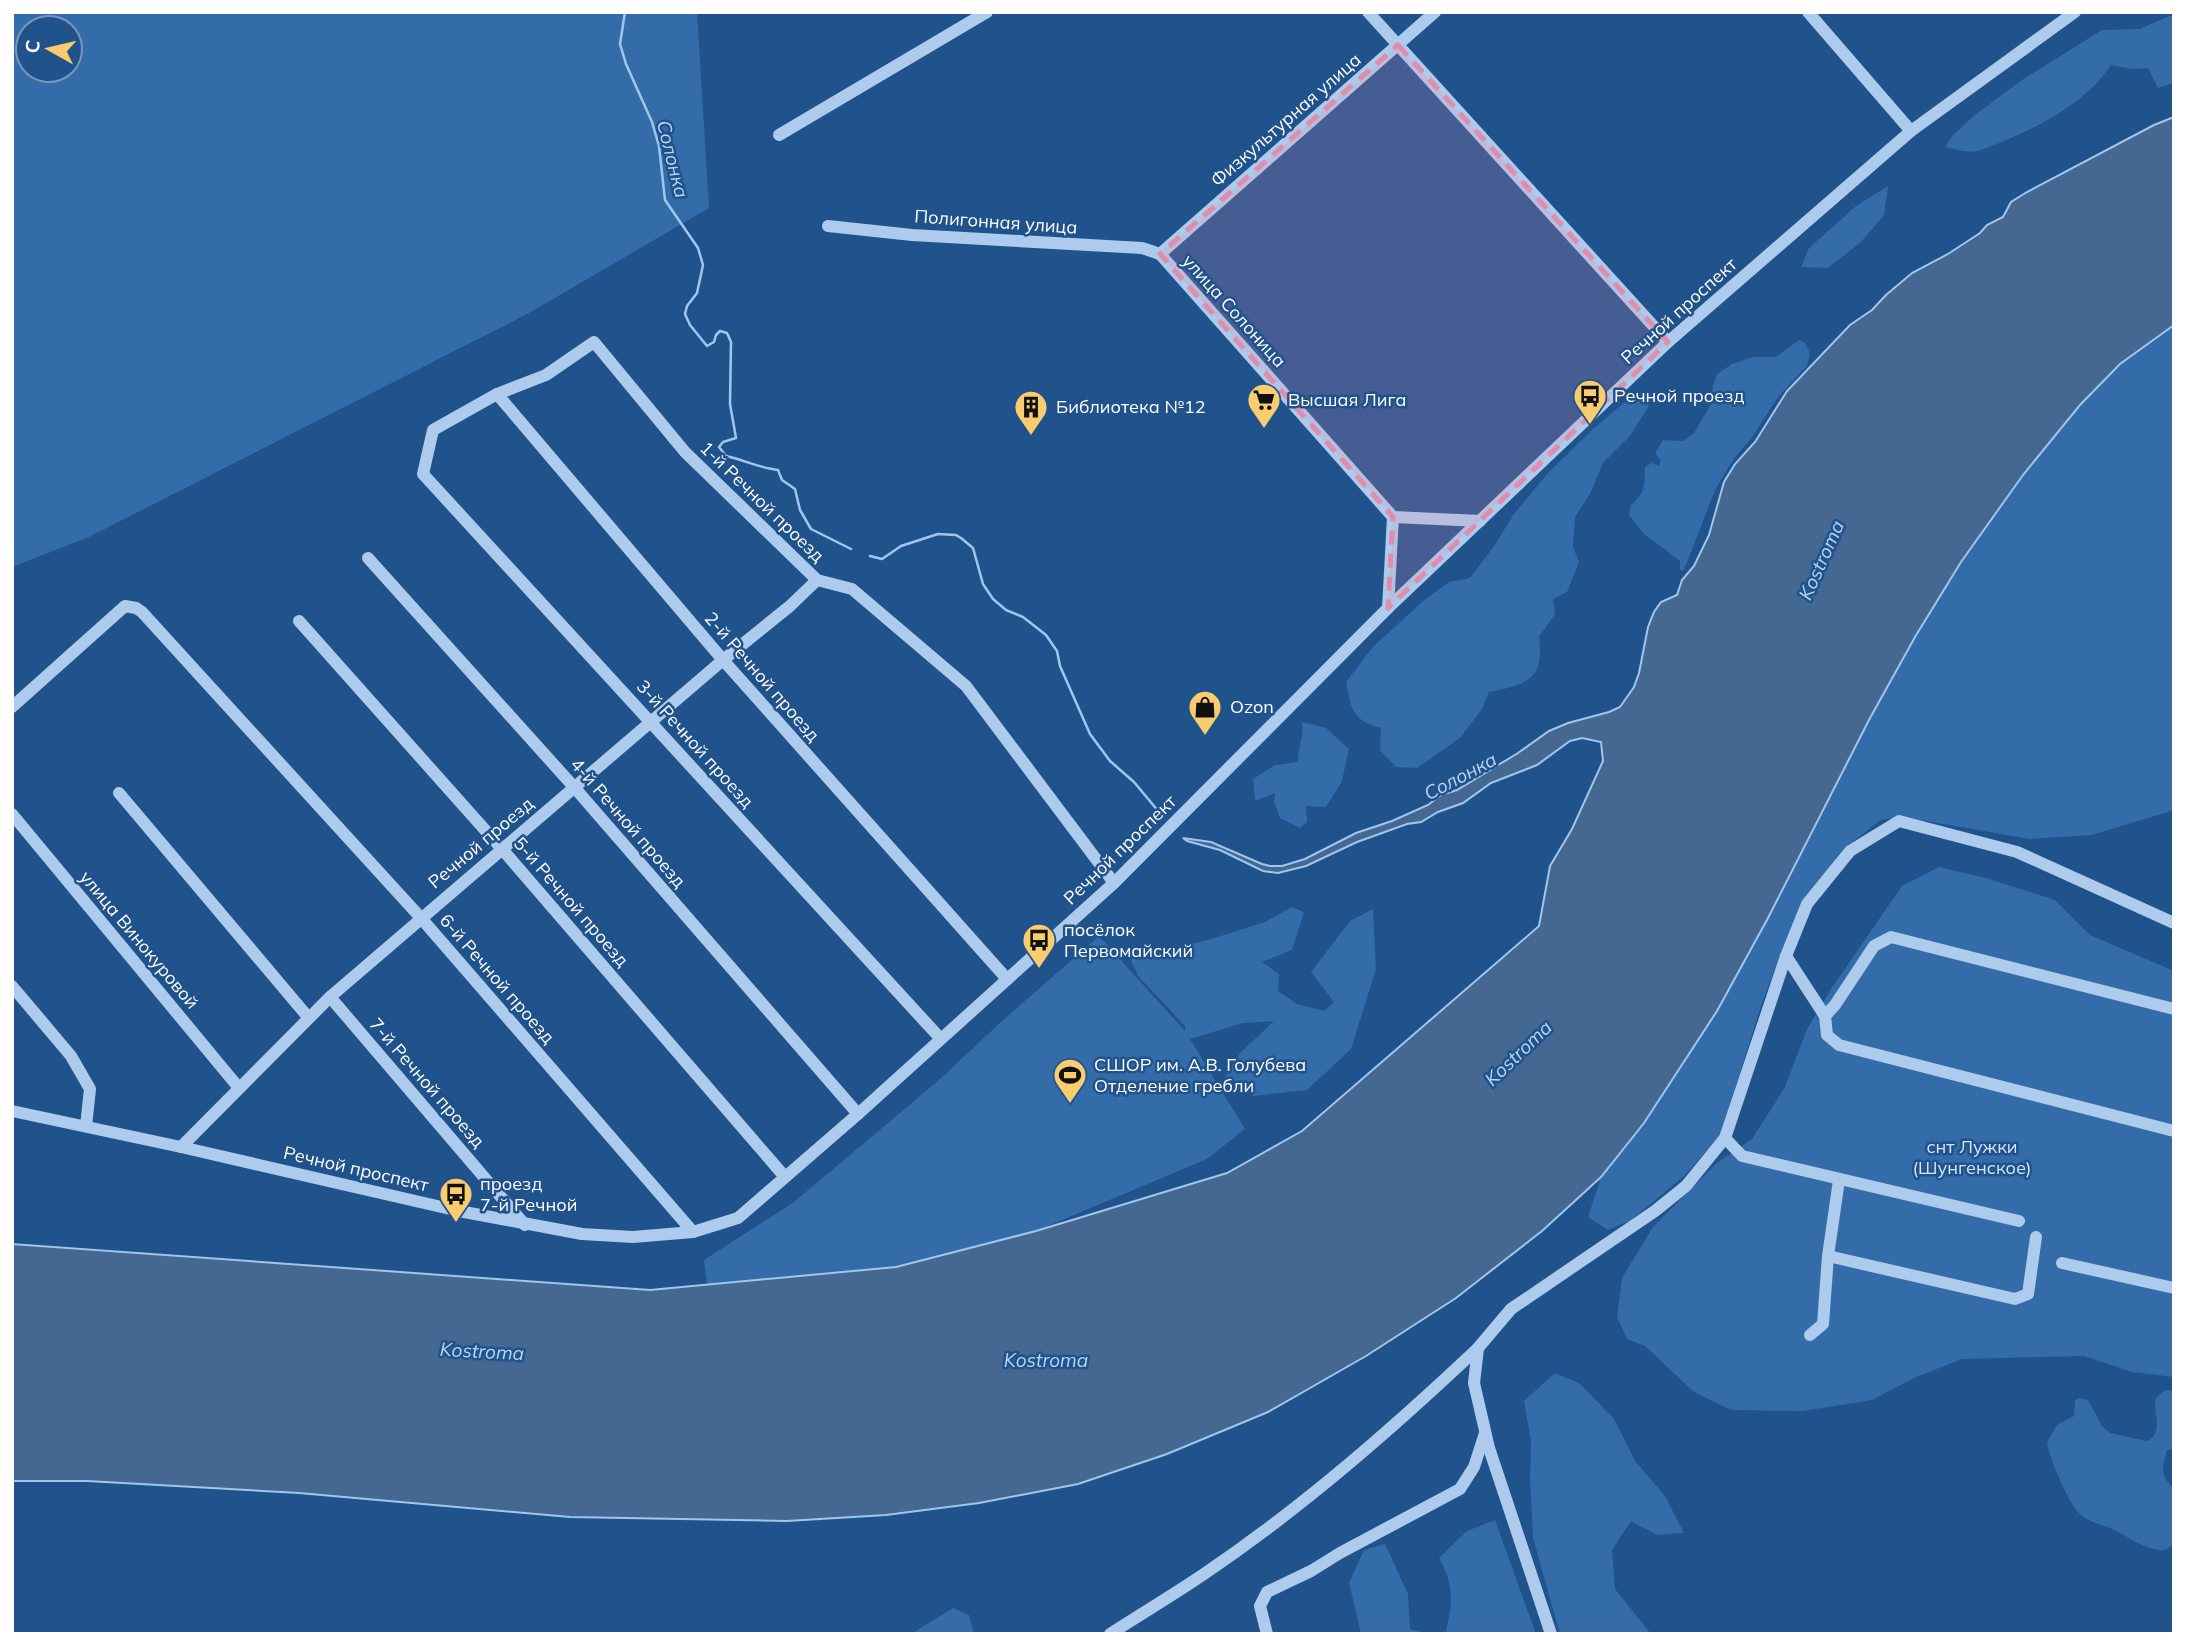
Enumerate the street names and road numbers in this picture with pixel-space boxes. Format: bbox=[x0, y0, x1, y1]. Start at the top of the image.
street label: Физкультурная улица bbox=[1206, 48, 1366, 191]
street label: Полигонная улица bbox=[914, 204, 1078, 239]
street label: улица Солоница bbox=[1178, 249, 1291, 372]
street label: Речной проспект bbox=[1616, 252, 1742, 369]
street label: 1-й Речной проезд bbox=[695, 436, 830, 567]
street label: 2-й Речной проезд bbox=[700, 607, 825, 746]
street label: 3-й Речной проезд bbox=[632, 675, 759, 813]
street label: 4-й Речной проезд bbox=[566, 753, 691, 892]
street label: Речной проспект bbox=[1058, 789, 1181, 909]
street label: Речной проезд bbox=[423, 792, 538, 893]
street label: 5-й Речной проезд bbox=[509, 832, 634, 971]
street label: улица Винокуровой bbox=[75, 866, 204, 1013]
street label: 6-й Речной проезд bbox=[435, 909, 560, 1048]
street label: 7-й Речной проезд bbox=[365, 1013, 490, 1152]
street label: Речной проспект bbox=[281, 1141, 432, 1197]

